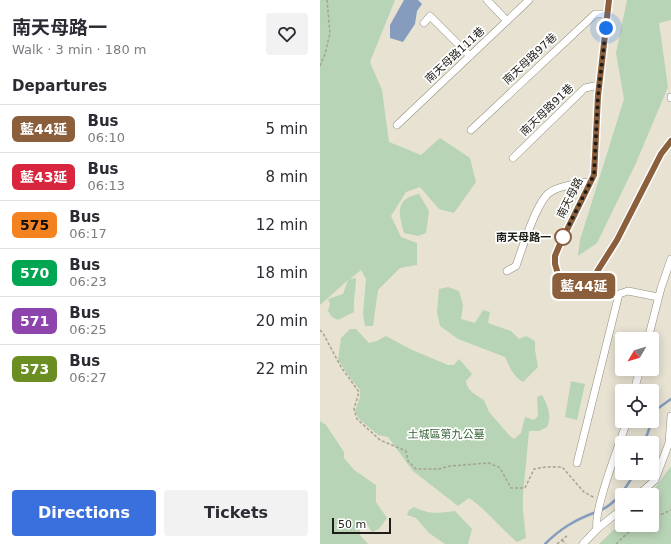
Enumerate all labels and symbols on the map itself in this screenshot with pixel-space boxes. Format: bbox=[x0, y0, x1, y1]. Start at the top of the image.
your location bbox=[596, 18, 616, 38]
street label: 南天母路111巷 bbox=[423, 24, 487, 86]
street label: 南天母路97巷 bbox=[500, 31, 560, 87]
street label: 南天母路91巷 bbox=[518, 81, 576, 139]
street label: 南天母路 bbox=[554, 175, 586, 221]
marker: 南天母路一 bbox=[554, 228, 572, 246]
place label: 南天母路一 bbox=[496, 231, 551, 244]
line badge: 藍44延 bbox=[556, 273, 612, 299]
north arrow bbox=[615, 332, 659, 376]
park label: 土城區第九公墓 bbox=[408, 428, 485, 441]
scale bar bbox=[332, 516, 391, 535]

